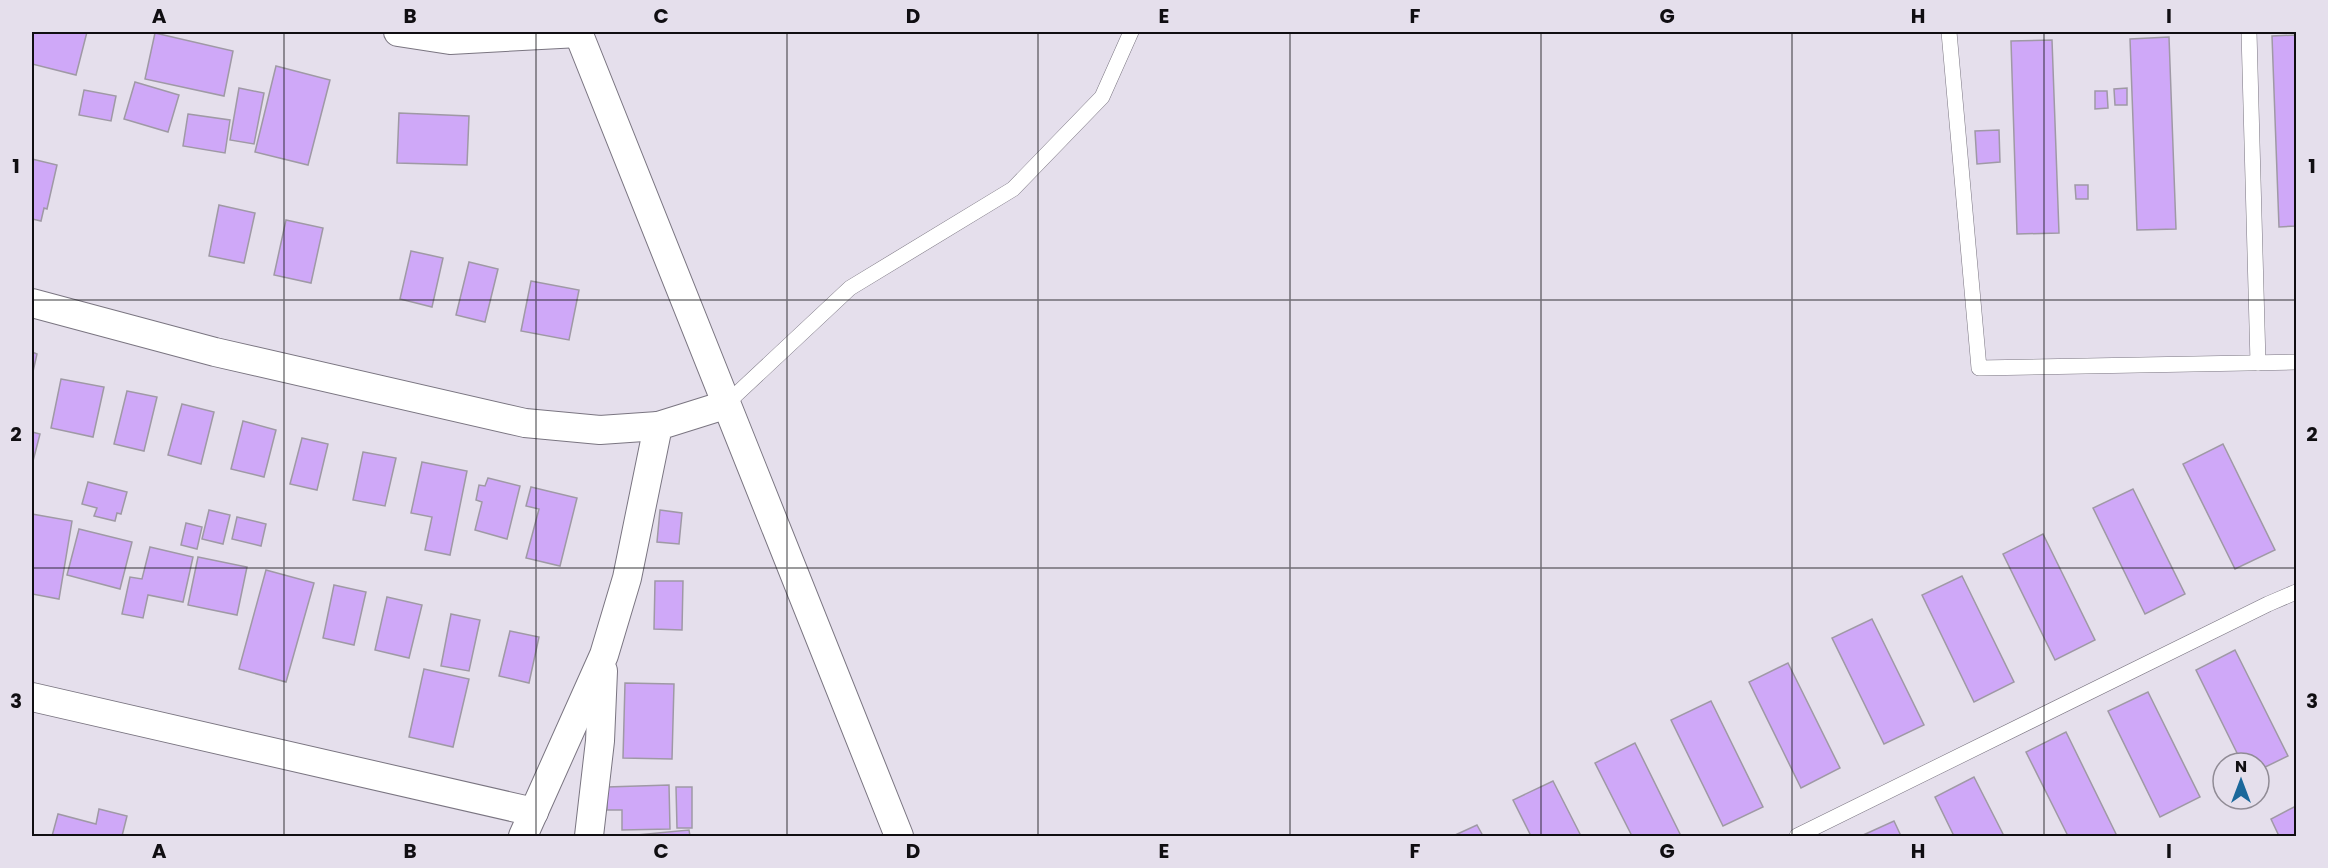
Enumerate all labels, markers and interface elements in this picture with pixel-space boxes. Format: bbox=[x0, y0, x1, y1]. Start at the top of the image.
text: A bbox=[152, 2, 167, 30]
text: B bbox=[403, 2, 417, 30]
text: C bbox=[653, 2, 669, 30]
text: D bbox=[906, 2, 920, 30]
text: E bbox=[1159, 2, 1169, 30]
text: F bbox=[1410, 2, 1421, 30]
text: G bbox=[1659, 2, 1675, 30]
text: H bbox=[1911, 2, 1925, 30]
text: I bbox=[2166, 2, 2172, 30]
text: 1 bbox=[12, 152, 20, 180]
text: 1 bbox=[2308, 152, 2316, 180]
text: 2 bbox=[10, 420, 22, 448]
text: 2 bbox=[2306, 420, 2318, 448]
text: 3 bbox=[10, 687, 22, 715]
text: 3 bbox=[2306, 687, 2318, 715]
north arrow bbox=[2211, 751, 2271, 811]
text: N bbox=[2235, 755, 2247, 778]
text: A bbox=[152, 837, 167, 865]
text: B bbox=[403, 837, 417, 865]
text: C bbox=[653, 837, 669, 865]
text: D bbox=[906, 837, 920, 865]
text: E bbox=[1159, 837, 1169, 865]
text: F bbox=[1410, 837, 1421, 865]
text: G bbox=[1659, 837, 1675, 865]
text: H bbox=[1911, 837, 1925, 865]
text: I bbox=[2166, 837, 2172, 865]

